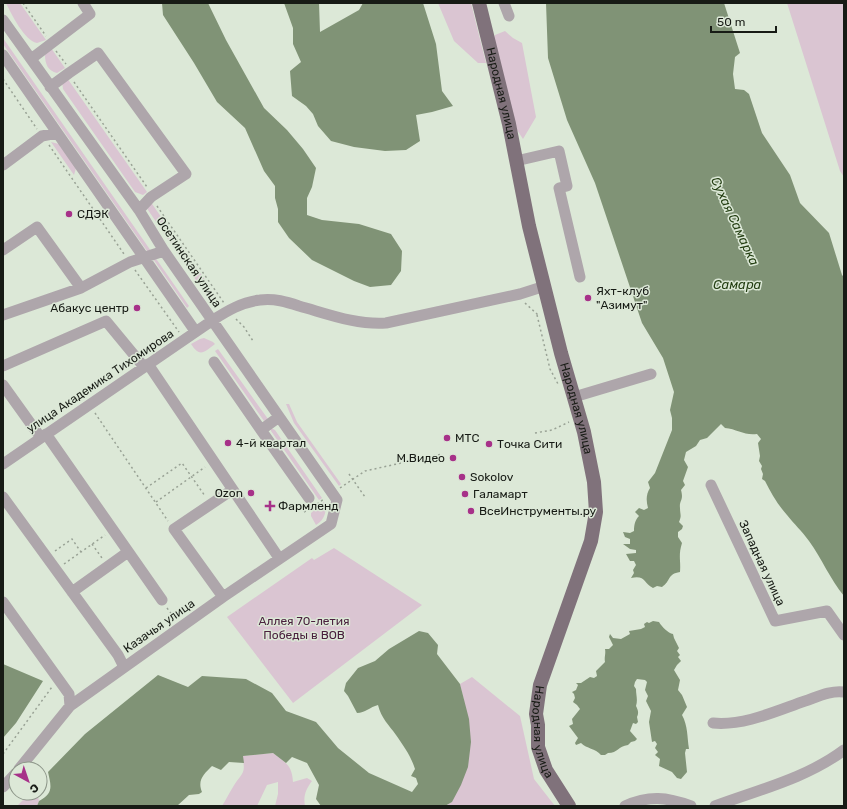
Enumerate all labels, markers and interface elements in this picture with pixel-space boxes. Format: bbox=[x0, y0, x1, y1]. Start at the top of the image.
scale bar bbox=[711, 8, 776, 34]
text: 50 m bbox=[717, 15, 745, 29]
street label: Народная улица bbox=[483, 46, 519, 141]
water label: Сухая Самарка bbox=[708, 174, 762, 268]
place label: СДЭК bbox=[77, 207, 109, 221]
marker: СДЭК bbox=[64, 209, 74, 219]
street label: Осетинская улица bbox=[154, 214, 224, 310]
water label: Самара bbox=[713, 277, 761, 292]
place label: Яхт-клуб "Азимут" bbox=[596, 284, 649, 312]
marker: Яхт-клуб "Азимут" bbox=[583, 293, 593, 303]
place label: Абакус центр bbox=[50, 301, 129, 315]
marker: Абакус центр bbox=[132, 303, 142, 313]
street label: улица Академика Тихомирова bbox=[24, 326, 176, 436]
street label: Народная улица bbox=[557, 361, 595, 455]
place label: МТС bbox=[455, 431, 479, 445]
marker: МТС bbox=[442, 433, 452, 443]
place label: 4-й квартал bbox=[236, 436, 306, 450]
place label: Точка Сити bbox=[497, 437, 562, 451]
marker: 4-й квартал bbox=[223, 438, 233, 448]
marker: Точка Сити bbox=[484, 439, 494, 449]
place label: М.Видео bbox=[396, 451, 445, 465]
marker: М.Видео bbox=[448, 453, 458, 463]
place label: Sokolov bbox=[470, 470, 514, 484]
marker: Sokolov bbox=[457, 472, 467, 482]
place label: Ozon bbox=[215, 486, 243, 500]
place label: Галамарт bbox=[473, 487, 528, 501]
marker: Ozon bbox=[246, 488, 256, 498]
marker: Галамарт bbox=[460, 489, 470, 499]
place label: Фармленд bbox=[278, 499, 338, 513]
marker: Фармленд bbox=[265, 501, 275, 511]
place label: ВсеИнструменты.ру bbox=[479, 504, 597, 518]
marker: ВсеИнструменты.ру bbox=[466, 506, 476, 516]
street label: Западная улица bbox=[736, 518, 788, 608]
street label: Казачья улица bbox=[121, 596, 197, 656]
park label: Аллея 70-летия Победы в ВОВ bbox=[258, 614, 350, 642]
street label: Народная улица bbox=[529, 685, 556, 781]
north arrow bbox=[8, 761, 48, 801]
text: С bbox=[27, 781, 41, 796]

